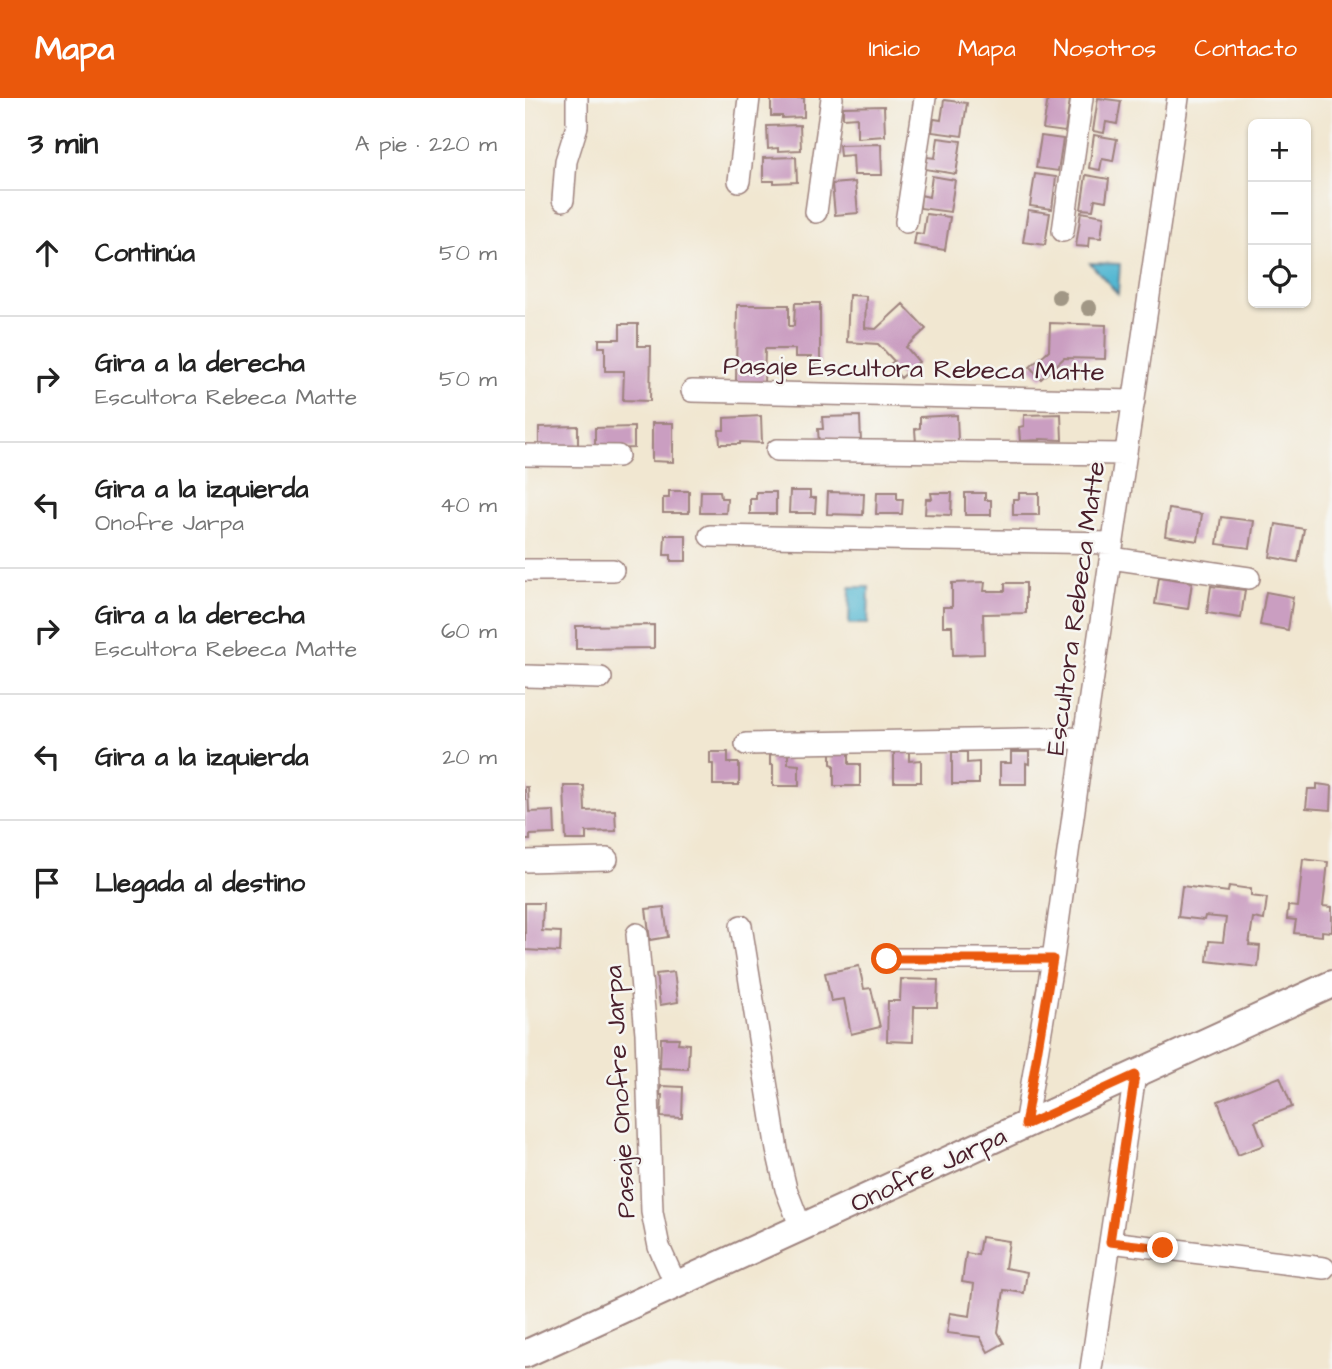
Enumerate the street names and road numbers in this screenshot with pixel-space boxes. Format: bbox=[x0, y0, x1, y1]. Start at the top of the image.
street label: Pasaje Escultora Rebeca Matte bbox=[723, 348, 1105, 390]
street label: Escultora Rebeca Matte bbox=[1038, 459, 1114, 757]
street label: Pasaje Onofre Jarpa bbox=[595, 964, 645, 1219]
street label: Onofre Jarpa bbox=[845, 1118, 1012, 1222]

